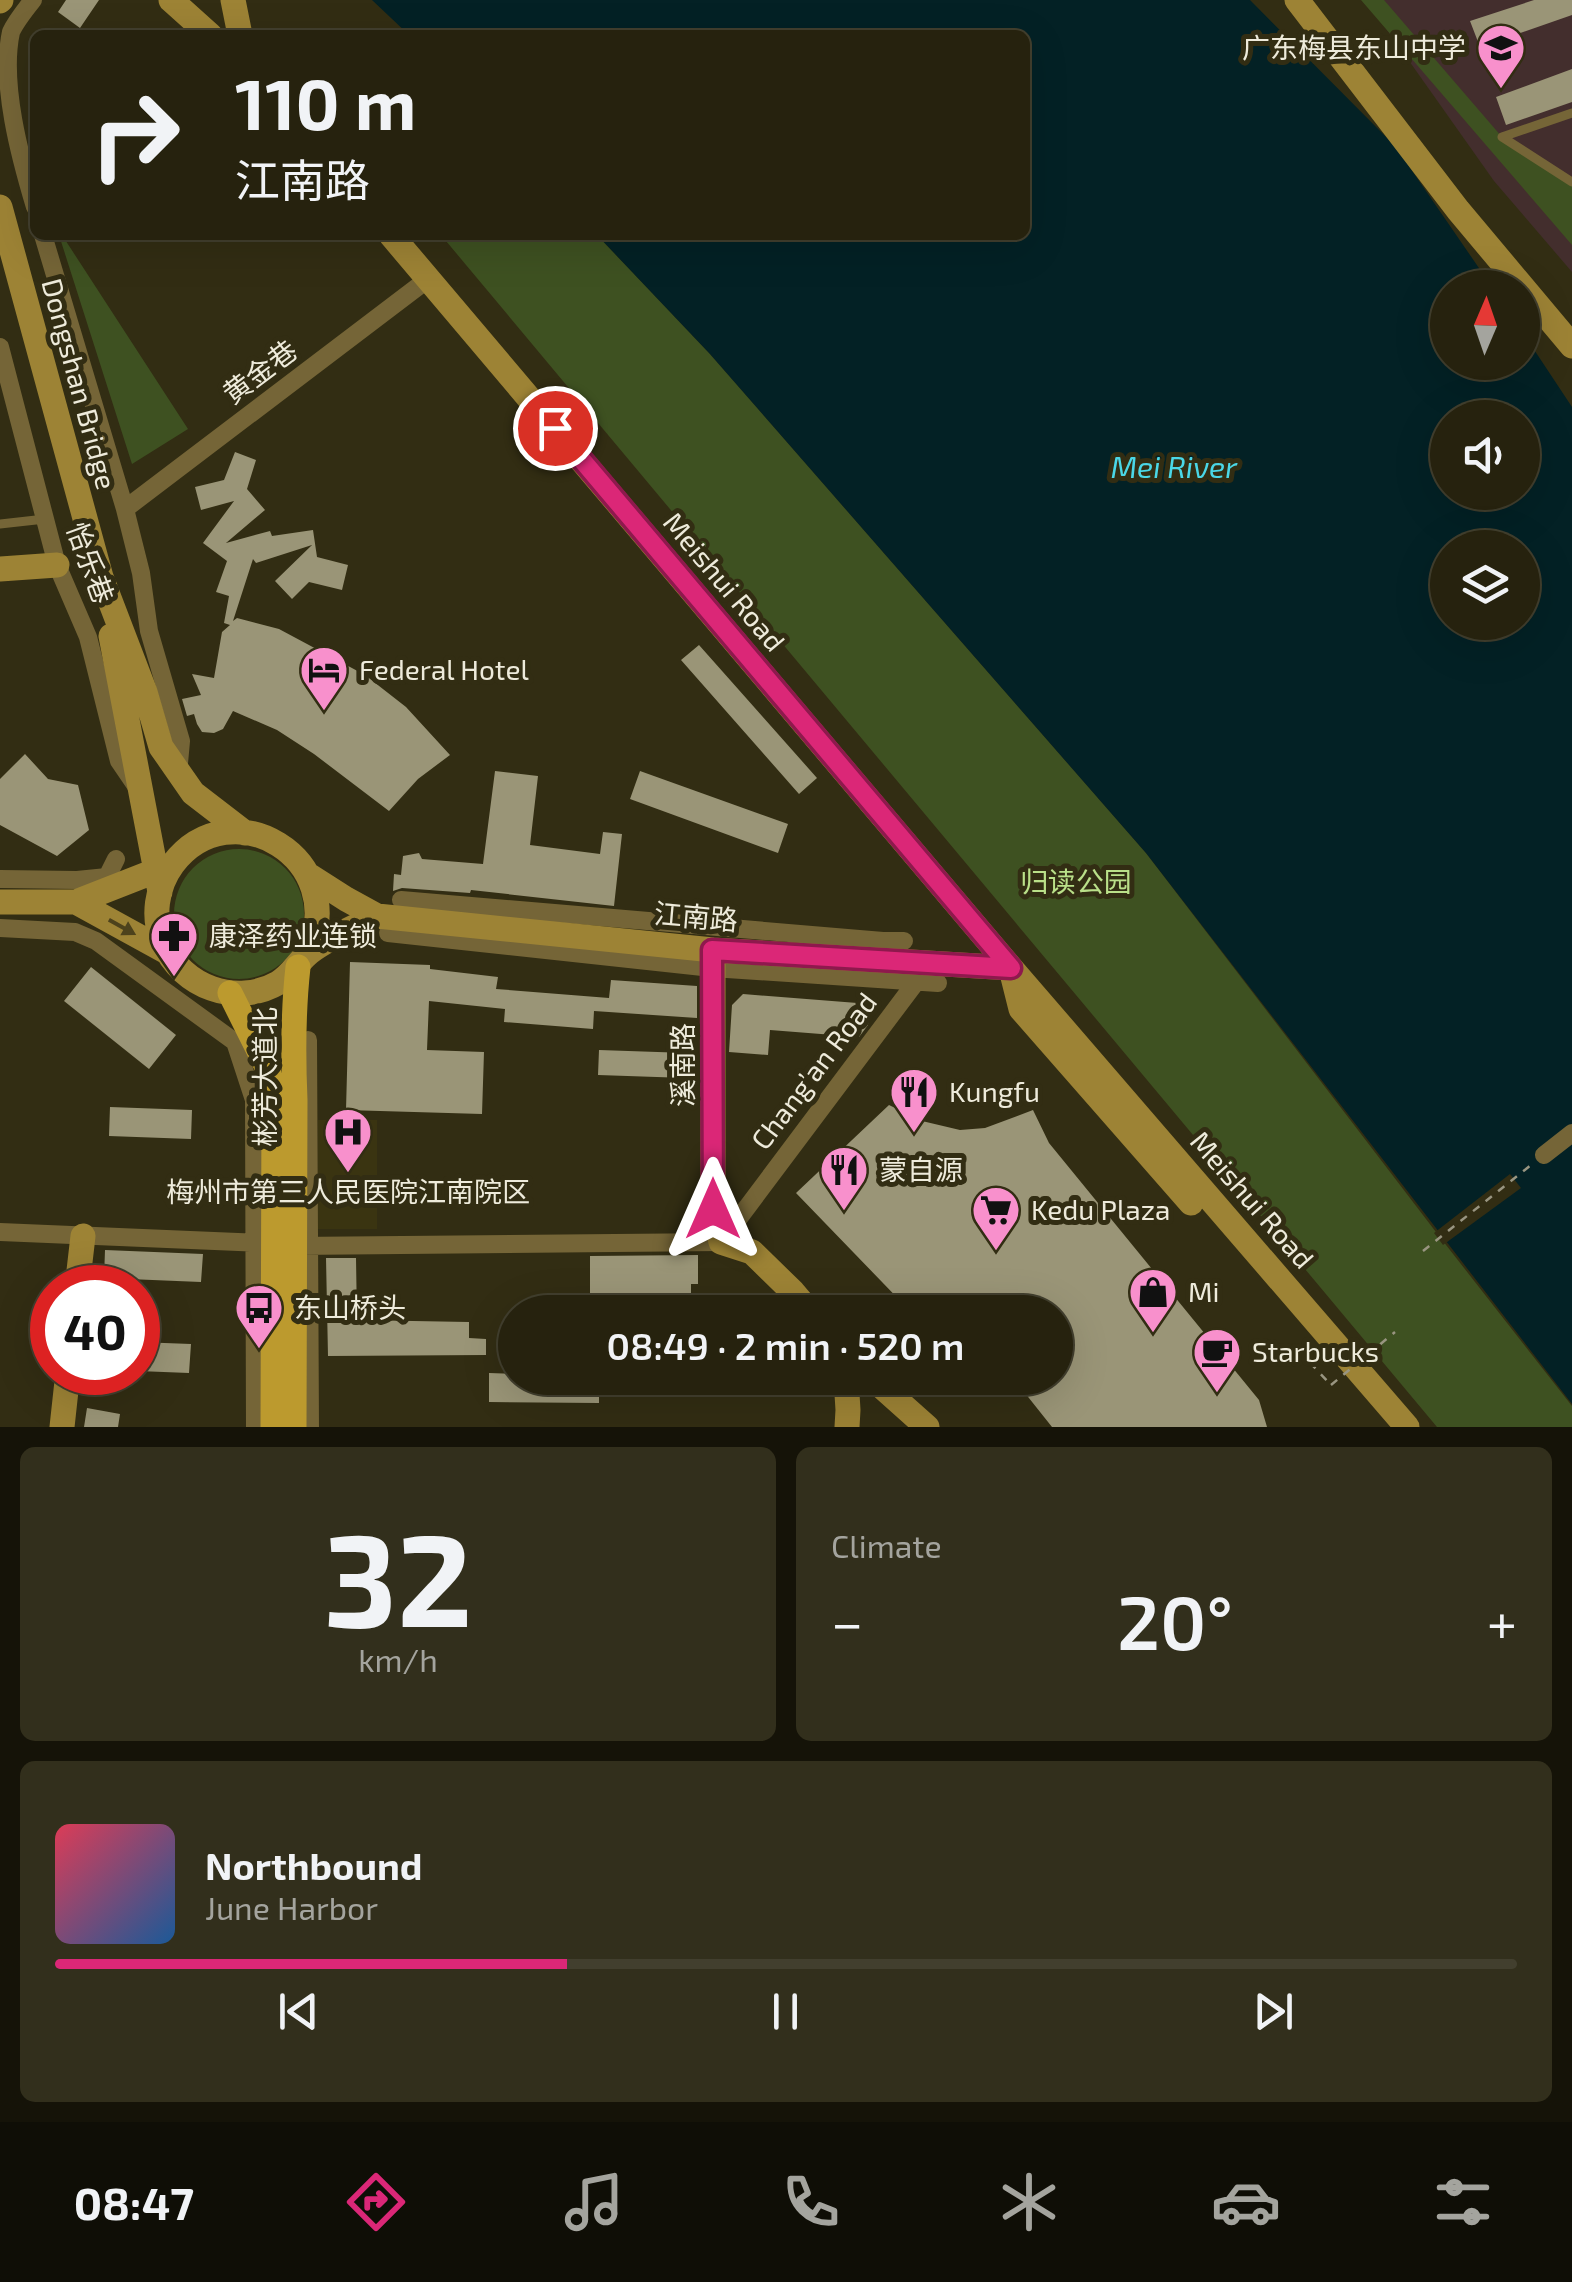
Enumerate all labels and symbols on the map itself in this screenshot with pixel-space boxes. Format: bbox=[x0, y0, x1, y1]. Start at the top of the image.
school or university icon: 广东梅县东山中学 bbox=[1475, 22, 1527, 90]
place label: 广东梅县东山中学 bbox=[1242, 30, 1466, 64]
north arrow bbox=[1430, 270, 1540, 380]
street label: Dongshan Bridge bbox=[35, 275, 124, 493]
street label: 黄金巷 bbox=[216, 332, 303, 410]
pin bbox=[513, 386, 598, 471]
water label: Mei River bbox=[1111, 448, 1238, 484]
street label: Meishui Road bbox=[657, 505, 793, 658]
street label: 怡乐巷 bbox=[61, 517, 121, 608]
hotel icon: Federal Hotel bbox=[298, 644, 350, 712]
place label: Federal Hotel bbox=[359, 652, 530, 686]
park label: 归读公园 bbox=[1020, 864, 1132, 898]
street label: 江南路 bbox=[653, 895, 739, 937]
pharmacy icon: 康泽药业连锁 bbox=[148, 910, 200, 978]
place label: 康泽药业连锁 bbox=[209, 918, 377, 952]
one-way arrow bbox=[107, 919, 136, 936]
street label: Chang’an Road bbox=[743, 985, 883, 1156]
street label: 彬芳大道北 bbox=[247, 1007, 281, 1147]
street label: 溪南路 bbox=[665, 1023, 699, 1107]
restaurant icon: Kungfu bbox=[888, 1066, 940, 1134]
place label: Kungfu bbox=[949, 1074, 1040, 1108]
hospital icon: 梅州市第三人民医院江南院区 bbox=[322, 1106, 374, 1174]
street label: Meishui Road bbox=[1184, 1124, 1322, 1275]
restaurant icon: 蒙自源 bbox=[818, 1144, 870, 1212]
place label: 蒙自源 bbox=[879, 1152, 963, 1186]
position arrow bbox=[661, 1157, 765, 1261]
place label: 梅州市第三人民医院江南院区 bbox=[166, 1174, 530, 1208]
supermarket icon: Kedu Plaza bbox=[970, 1184, 1022, 1252]
place label: Kedu Plaza bbox=[1031, 1192, 1170, 1226]
speed limit sign: 40 bbox=[30, 1265, 160, 1395]
shop icon: Mi bbox=[1127, 1266, 1179, 1334]
place label: Mi bbox=[1188, 1274, 1220, 1308]
bus stop icon: 东山桥头 bbox=[233, 1282, 285, 1350]
place label: 东山桥头 bbox=[294, 1290, 406, 1324]
cafe icon: Starbucks bbox=[1191, 1326, 1243, 1394]
place label: Starbucks bbox=[1252, 1334, 1379, 1368]

